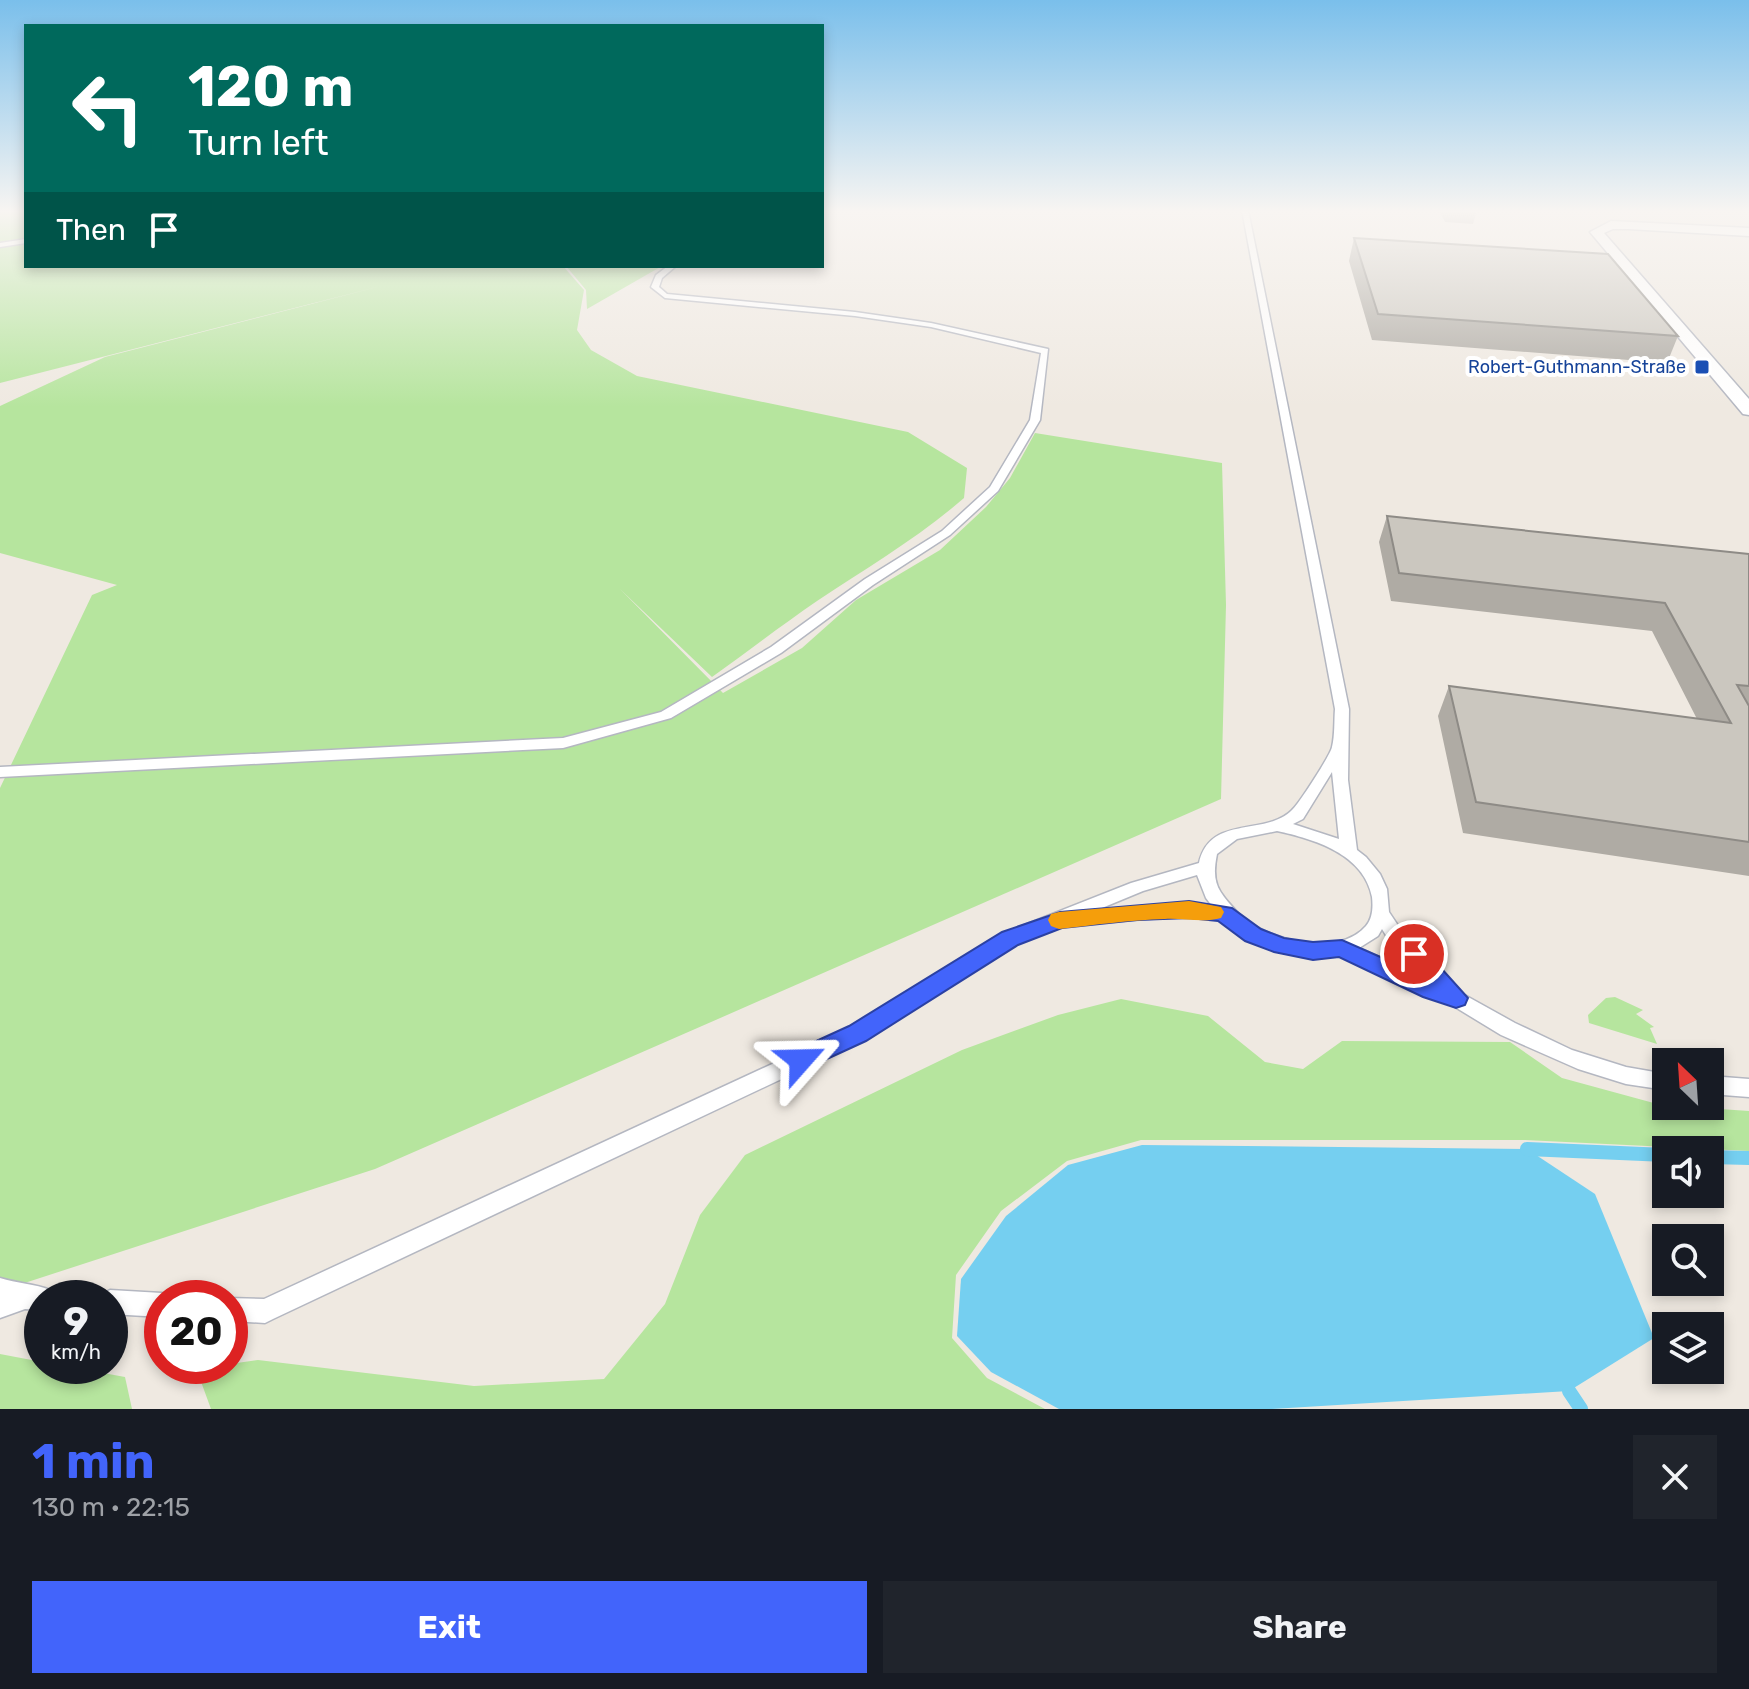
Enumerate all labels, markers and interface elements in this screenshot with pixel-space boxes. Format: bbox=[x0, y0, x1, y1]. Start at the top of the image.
text: 120 m bbox=[188, 54, 354, 120]
icon: left bbox=[56, 56, 160, 160]
text: Turn left bbox=[188, 121, 329, 164]
icon: arrive bbox=[142, 208, 186, 252]
text: Then bbox=[56, 212, 126, 248]
place label: Robert-Guthmann-Straße bbox=[1468, 356, 1686, 378]
marker: Robert-Guthmann-Straße bbox=[1693, 358, 1711, 376]
pin bbox=[1380, 920, 1448, 988]
icon: arrive bbox=[1392, 932, 1436, 976]
position arrow bbox=[759, 1018, 843, 1102]
north arrow bbox=[1652, 1048, 1724, 1120]
map controls bbox=[1652, 1048, 1724, 1384]
button: sound bbox=[1652, 1136, 1724, 1208]
button: search bbox=[1652, 1224, 1724, 1296]
speed limit sign: 20 bbox=[144, 1280, 248, 1384]
text: 9 bbox=[63, 1298, 89, 1345]
button: layers bbox=[1652, 1312, 1724, 1384]
text: km/h bbox=[51, 1340, 101, 1364]
text: 1 min bbox=[32, 1433, 155, 1490]
button: close bbox=[1633, 1435, 1717, 1519]
text: 130 m · 22:15 bbox=[32, 1492, 190, 1523]
button: Exit bbox=[32, 1581, 867, 1673]
button: Share bbox=[883, 1581, 1717, 1673]

